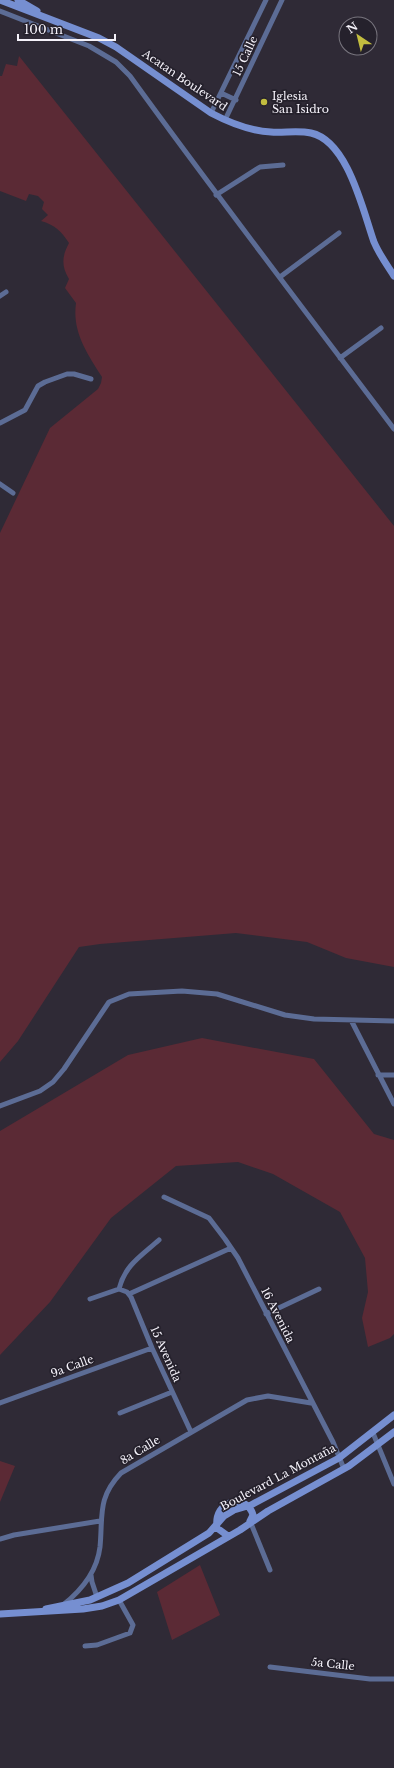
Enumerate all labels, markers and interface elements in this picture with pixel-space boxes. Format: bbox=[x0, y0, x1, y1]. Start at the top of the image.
scale bar bbox=[18, 16, 115, 42]
north arrow bbox=[338, 16, 378, 56]
text: N bbox=[344, 19, 361, 37]
text: 100 m bbox=[24, 22, 63, 37]
street label: 15 Calle bbox=[230, 34, 260, 78]
street label: Acatan Boulevard bbox=[139, 46, 231, 114]
place label: Iglesia San Isidro bbox=[272, 89, 329, 116]
marker: Iglesia San Isidro bbox=[259, 97, 269, 107]
street label: 16 Avenida bbox=[258, 1285, 298, 1346]
street label: 15 Avenida bbox=[148, 1324, 185, 1385]
street label: 9a Calle bbox=[49, 1352, 95, 1380]
street label: 8a Calle bbox=[117, 1433, 163, 1467]
street label: Boulevard La Montaña bbox=[218, 1440, 339, 1513]
street label: 5a Calle bbox=[311, 1655, 355, 1673]

